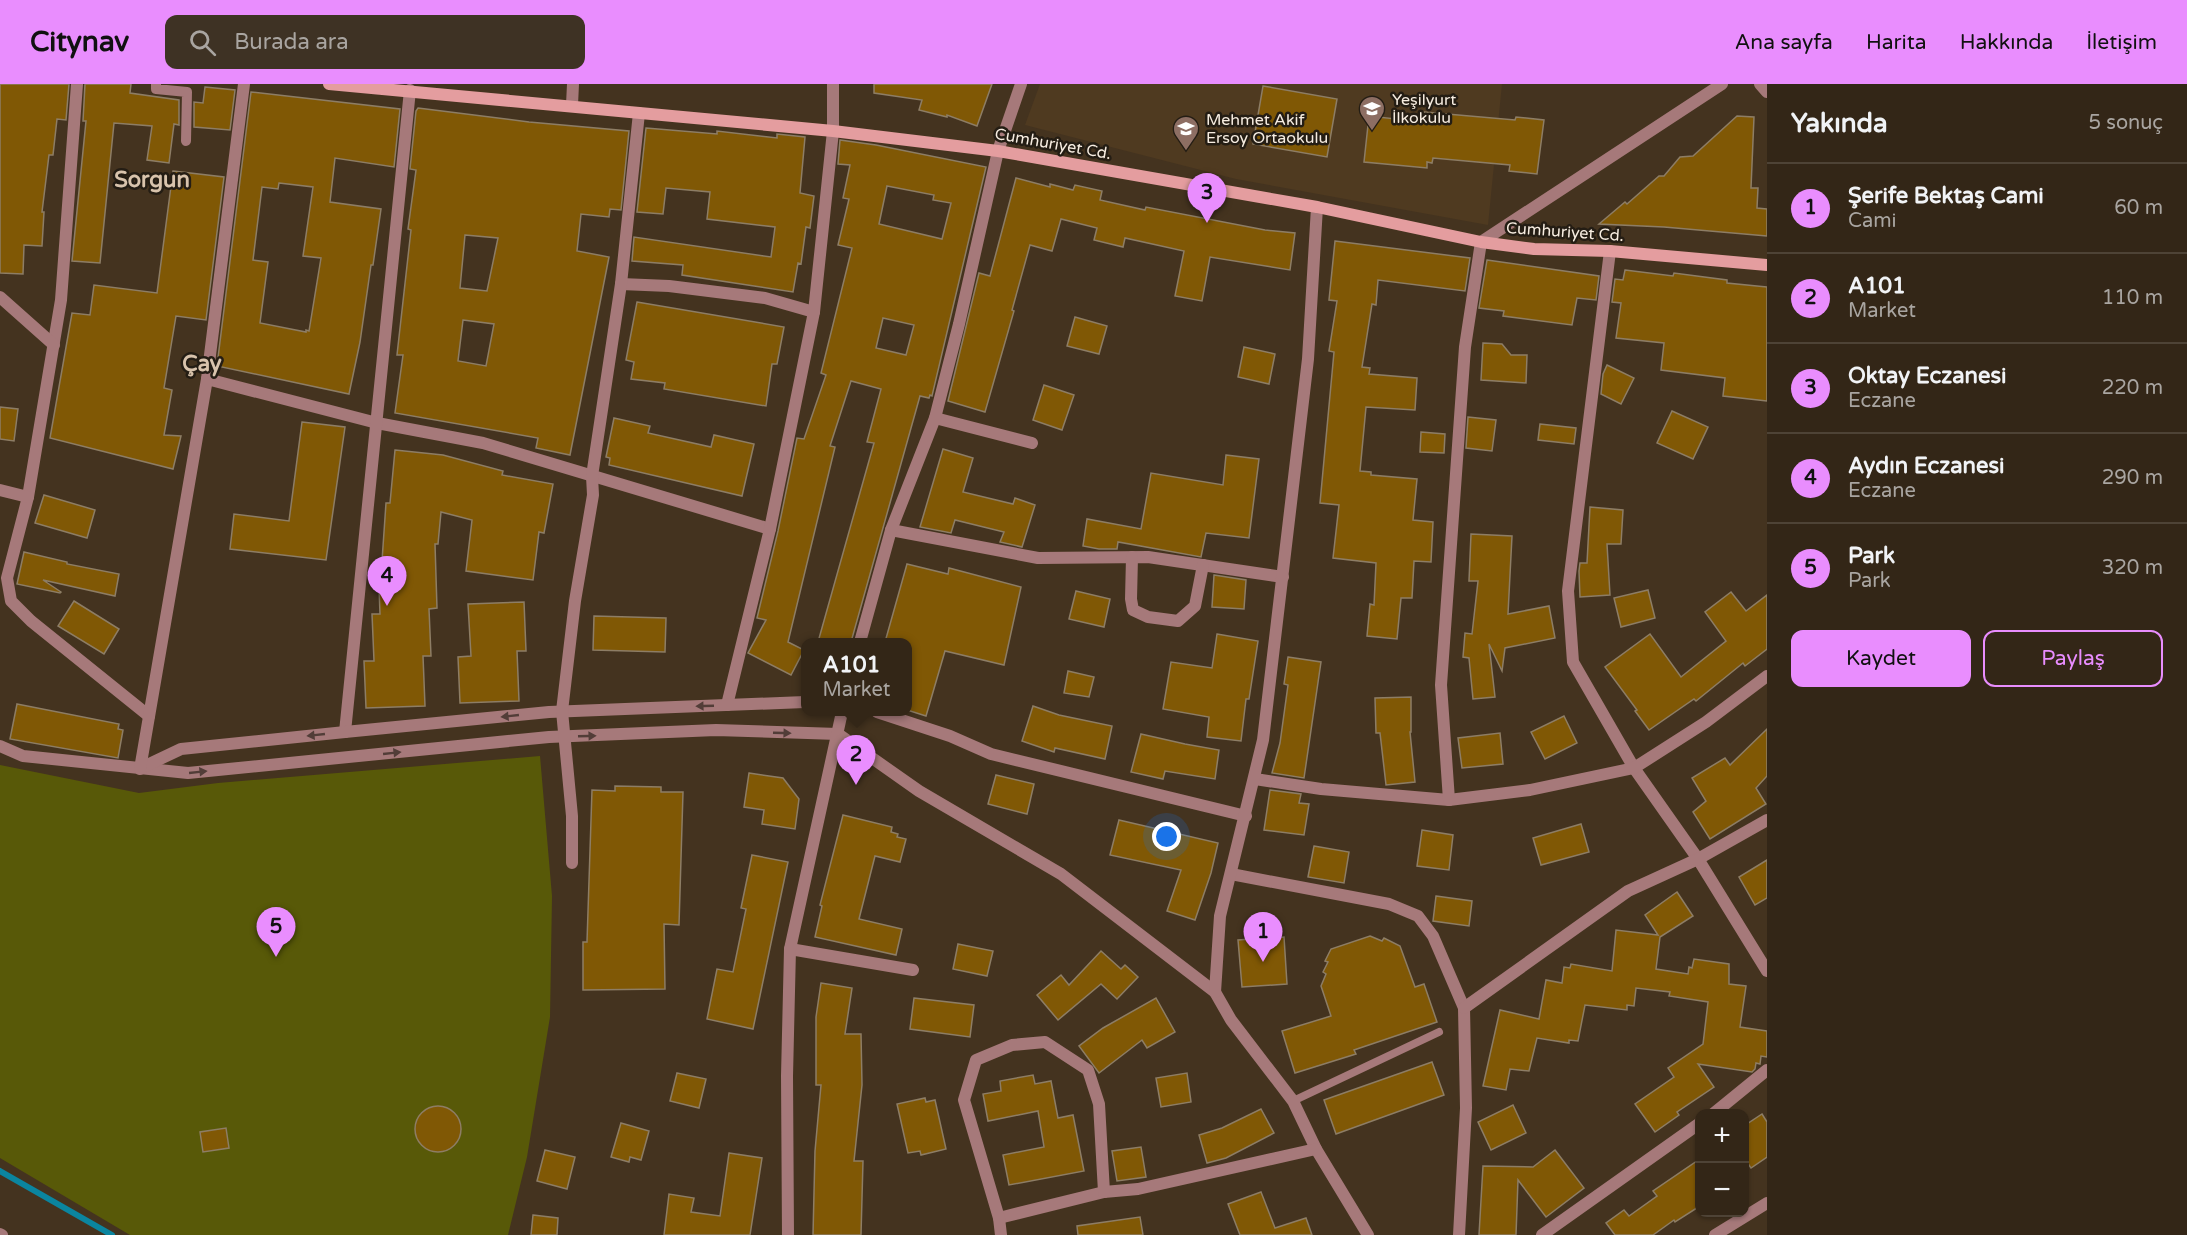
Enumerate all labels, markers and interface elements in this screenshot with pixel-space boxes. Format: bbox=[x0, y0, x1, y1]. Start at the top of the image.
search box bbox=[165, 15, 585, 69]
text: Citynav bbox=[30, 25, 129, 59]
icon: search bbox=[186, 26, 219, 59]
text: Burada ara bbox=[234, 29, 349, 55]
text: Ana sayfa bbox=[1735, 30, 1833, 55]
text: Harita bbox=[1866, 30, 1927, 55]
text: Hakkında bbox=[1960, 30, 2053, 55]
text: İletişim bbox=[2086, 30, 2157, 55]
place label: Yeşilyurt İlkokulu bbox=[1392, 90, 1456, 128]
school or university icon: Yeşilyurt İlkokulu bbox=[1357, 94, 1387, 132]
text: Yakında bbox=[1791, 108, 1888, 139]
place label: Mehmet Akif Ersoy Ortaokulu bbox=[1206, 110, 1328, 148]
text: 5 sonuç bbox=[2089, 111, 2163, 135]
school or university icon: Mehmet Akif Ersoy Ortaokulu bbox=[1171, 114, 1201, 152]
street label: Cumhuriyet Cd. bbox=[993, 124, 1113, 164]
district label: Sorgun bbox=[114, 167, 190, 193]
pin: 3 bbox=[1188, 174, 1226, 223]
text: Şerife Bektaş Cami bbox=[1848, 183, 2044, 209]
text: 1 bbox=[1804, 196, 1817, 220]
text: 60 m bbox=[2114, 196, 2163, 220]
text: Cami bbox=[1848, 209, 1896, 233]
street label: Cumhuriyet Cd. bbox=[1506, 218, 1624, 246]
text: A101 bbox=[1848, 273, 1906, 299]
text: 2 bbox=[1804, 286, 1817, 310]
text: 110 m bbox=[2102, 286, 2163, 310]
text: Market bbox=[1848, 299, 1916, 323]
district label: Çay bbox=[182, 351, 222, 377]
text: Oktay Eczanesi bbox=[1848, 363, 2006, 389]
text: 3 bbox=[1804, 376, 1817, 400]
text: 220 m bbox=[2102, 376, 2163, 400]
text: Eczane bbox=[1848, 389, 1916, 413]
text: Aydın Eczanesi bbox=[1848, 453, 2004, 479]
text: 4 bbox=[1804, 466, 1817, 490]
text: 290 m bbox=[2102, 466, 2163, 490]
text: Eczane bbox=[1848, 479, 1916, 503]
text: Park bbox=[1848, 543, 1895, 569]
pin: 4 bbox=[368, 556, 406, 606]
text: 5 bbox=[1804, 556, 1817, 580]
text: 320 m bbox=[2102, 556, 2163, 580]
text: Park bbox=[1848, 569, 1891, 593]
button: Kaydet bbox=[1791, 630, 1971, 687]
button: Paylaş bbox=[1983, 630, 2163, 687]
popup bbox=[801, 638, 912, 716]
text: A101 bbox=[823, 652, 880, 678]
text: Market bbox=[823, 678, 890, 702]
one-way arrow bbox=[695, 702, 714, 711]
one-way arrow bbox=[500, 711, 519, 721]
one-way arrow bbox=[772, 728, 791, 737]
one-way arrow bbox=[306, 730, 325, 740]
one-way arrow bbox=[577, 731, 596, 740]
pin: 2 bbox=[836, 736, 876, 785]
one-way arrow bbox=[383, 748, 402, 758]
one-way arrow bbox=[189, 767, 208, 777]
your location bbox=[1152, 822, 1181, 851]
pin: 5 bbox=[256, 908, 296, 957]
pin: 1 bbox=[1244, 912, 1282, 962]
map controls bbox=[1695, 1109, 1749, 1217]
button: + bbox=[1695, 1109, 1749, 1163]
button: − bbox=[1695, 1163, 1749, 1217]

